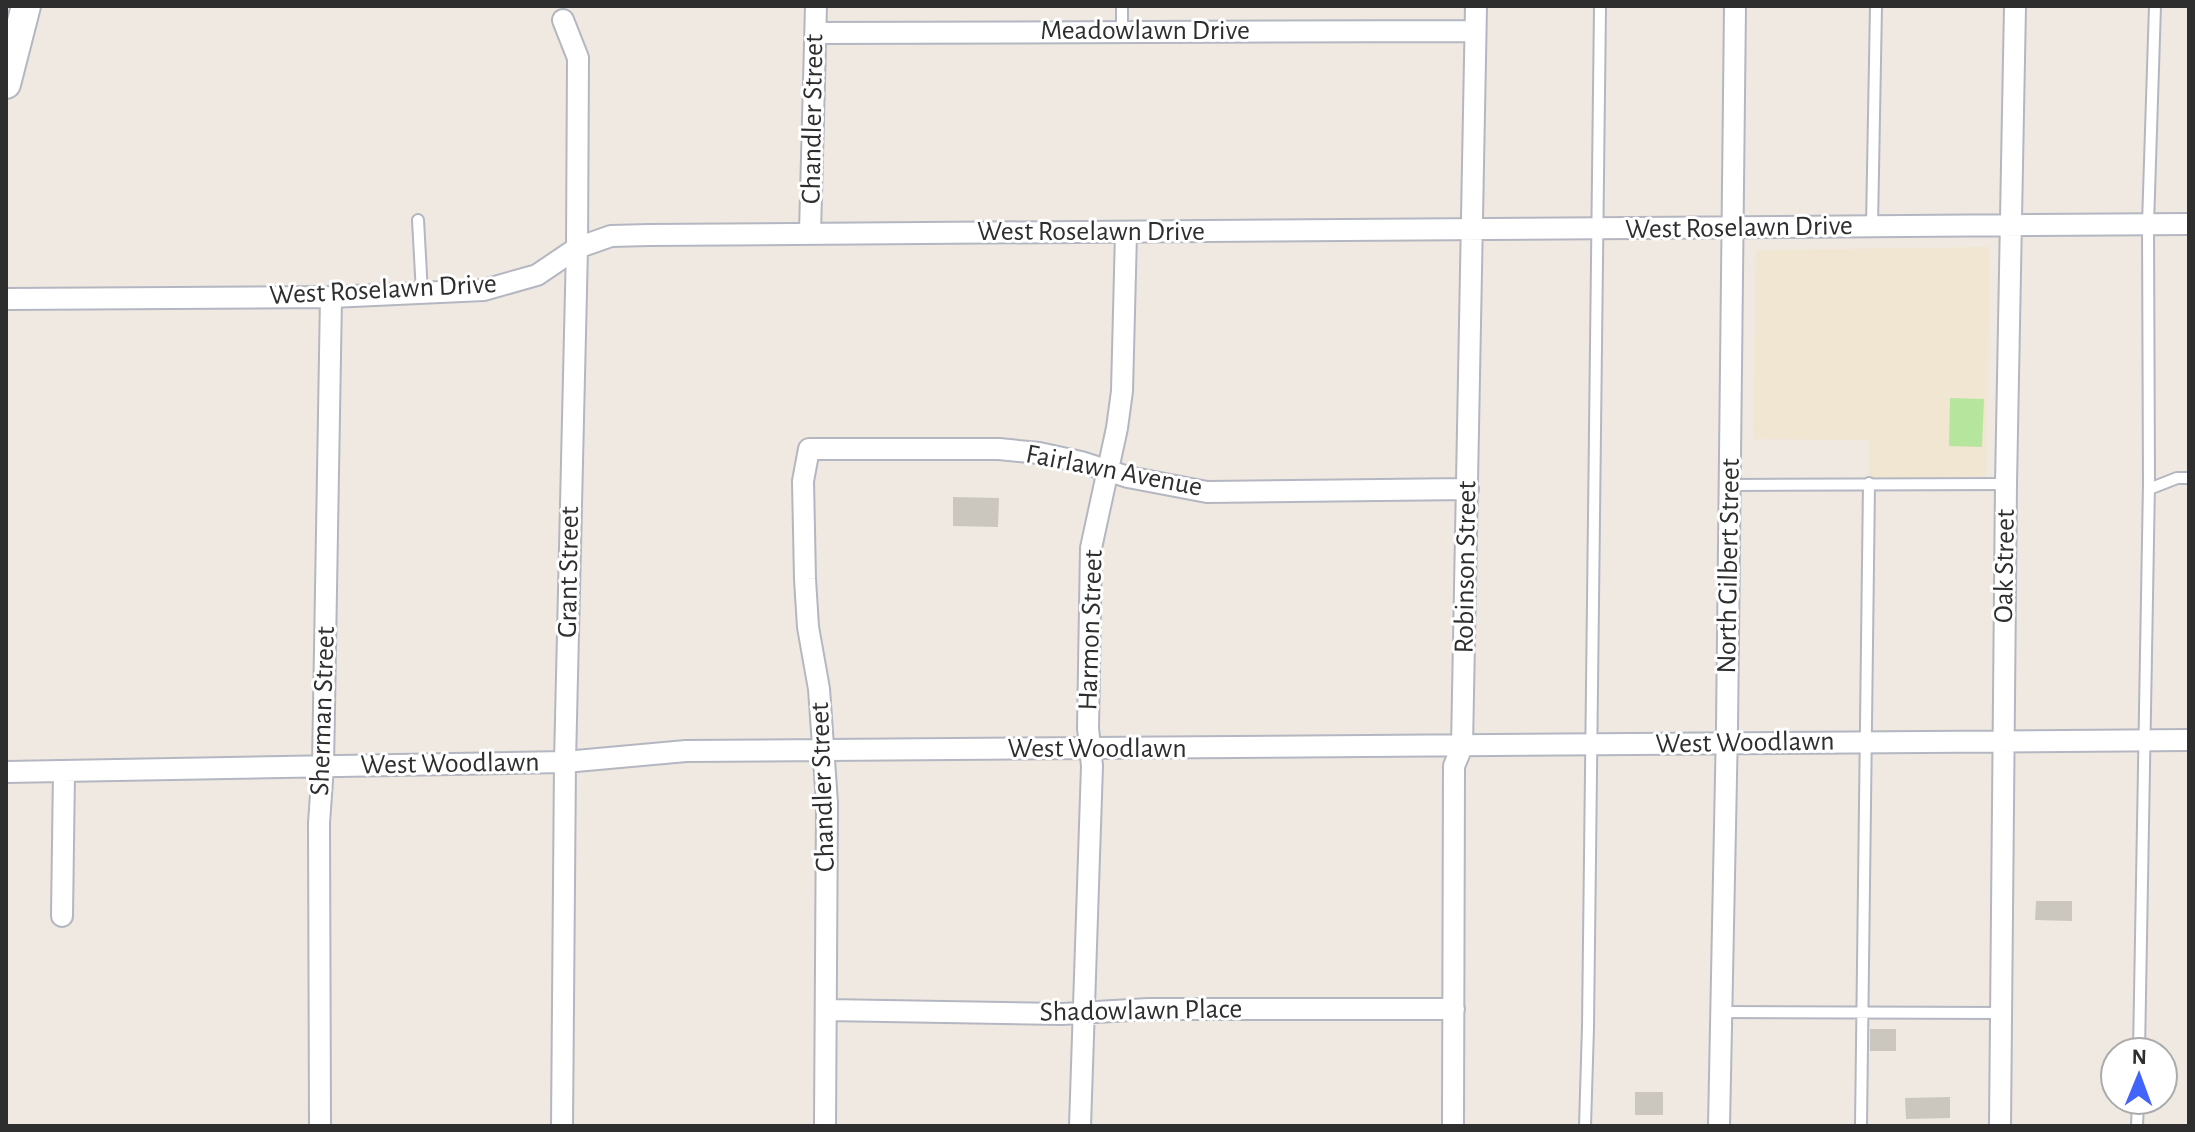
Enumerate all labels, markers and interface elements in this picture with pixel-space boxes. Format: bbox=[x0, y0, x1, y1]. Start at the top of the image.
street label: Meadowlawn Drive bbox=[1040, 17, 1250, 45]
street label: Chandler Street bbox=[798, 34, 828, 204]
street label: West Roselawn Drive bbox=[1625, 212, 1853, 244]
street label: West Roselawn Drive bbox=[977, 218, 1205, 246]
street label: West Roselawn Drive bbox=[269, 270, 497, 310]
street label: Fairlawn Avenue bbox=[1023, 440, 1205, 502]
street label: North Gilbert Street bbox=[1713, 458, 1745, 674]
street label: Robinson Street bbox=[1450, 480, 1482, 654]
street label: Grant Street bbox=[554, 506, 584, 638]
street label: Oak Street bbox=[1990, 509, 2020, 623]
street label: Harmon Street bbox=[1074, 549, 1108, 711]
street label: Sherman Street bbox=[306, 626, 340, 796]
street label: Chandler Street bbox=[806, 701, 840, 873]
street label: West Woodlawn bbox=[1655, 727, 1835, 759]
street label: West Woodlawn bbox=[1007, 735, 1187, 763]
street label: West Woodlawn bbox=[360, 748, 540, 780]
street label: Shadowlawn Place bbox=[1039, 995, 1243, 1027]
north arrow bbox=[2099, 1036, 2179, 1116]
text: N bbox=[2131, 1046, 2147, 1068]

